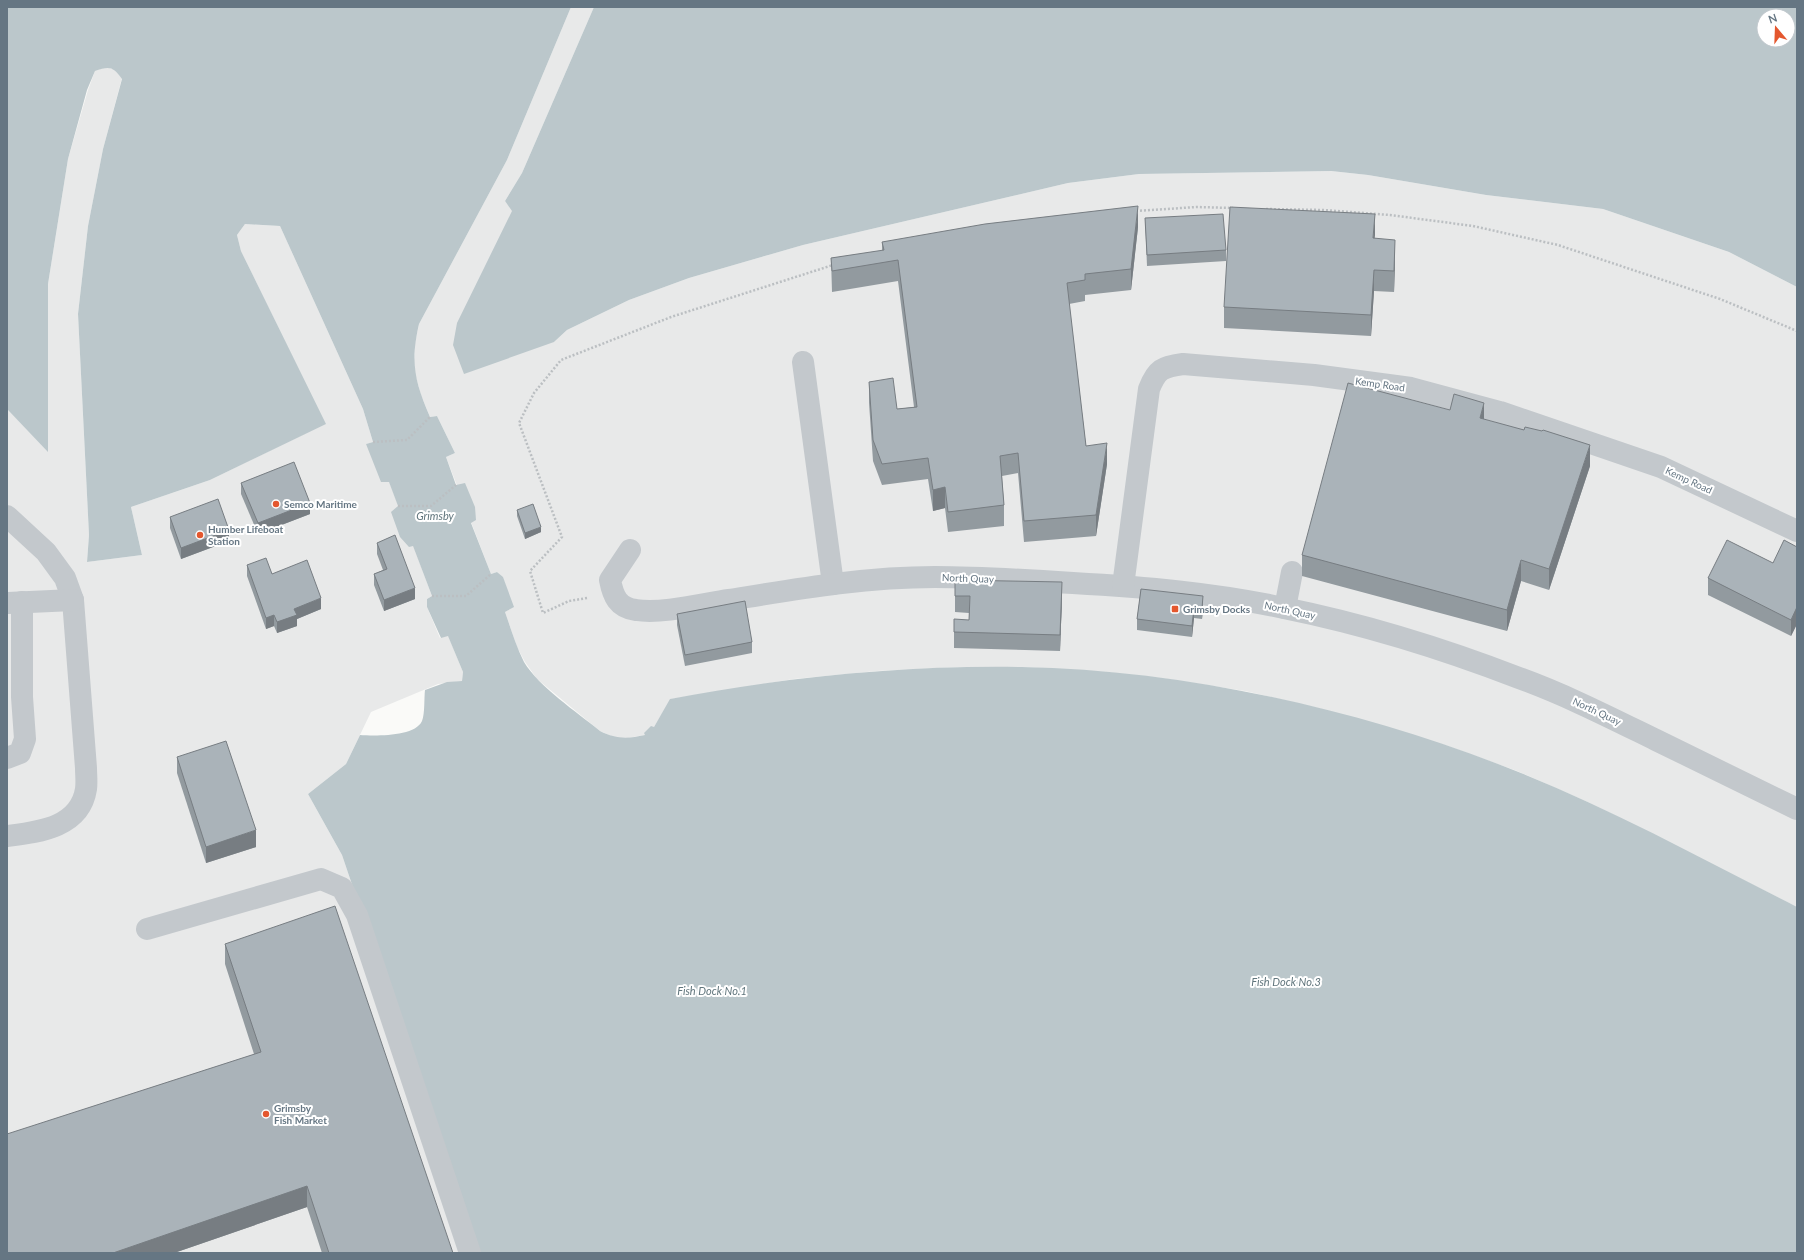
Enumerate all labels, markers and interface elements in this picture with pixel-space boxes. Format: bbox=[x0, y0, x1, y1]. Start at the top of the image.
north arrow bbox=[1756, 8, 1796, 48]
text: N bbox=[1766, 11, 1779, 26]
street label: Kemp Road bbox=[1354, 375, 1406, 393]
street label: Kemp Road bbox=[1664, 464, 1714, 496]
place label: Semco Maritime bbox=[284, 498, 358, 510]
marker: Semco Maritime bbox=[271, 499, 281, 509]
water label: Grimsby bbox=[416, 509, 455, 522]
place label: Humber Lifeboat Station bbox=[208, 523, 284, 547]
marker: Humber Lifeboat Station bbox=[195, 530, 205, 540]
street label: North Quay bbox=[942, 571, 995, 585]
street label: North Quay bbox=[1263, 599, 1318, 621]
place label: Grimsby Docks bbox=[1183, 603, 1251, 615]
marker: Grimsby Docks bbox=[1170, 604, 1180, 614]
street label: North Quay bbox=[1571, 695, 1624, 728]
water label: Fish Dock No.3 bbox=[1251, 975, 1321, 988]
water label: Fish Dock No.1 bbox=[677, 984, 747, 997]
place label: Grimsby Fish Market bbox=[274, 1102, 327, 1126]
marker: Grimsby Fish Market bbox=[261, 1109, 271, 1119]

